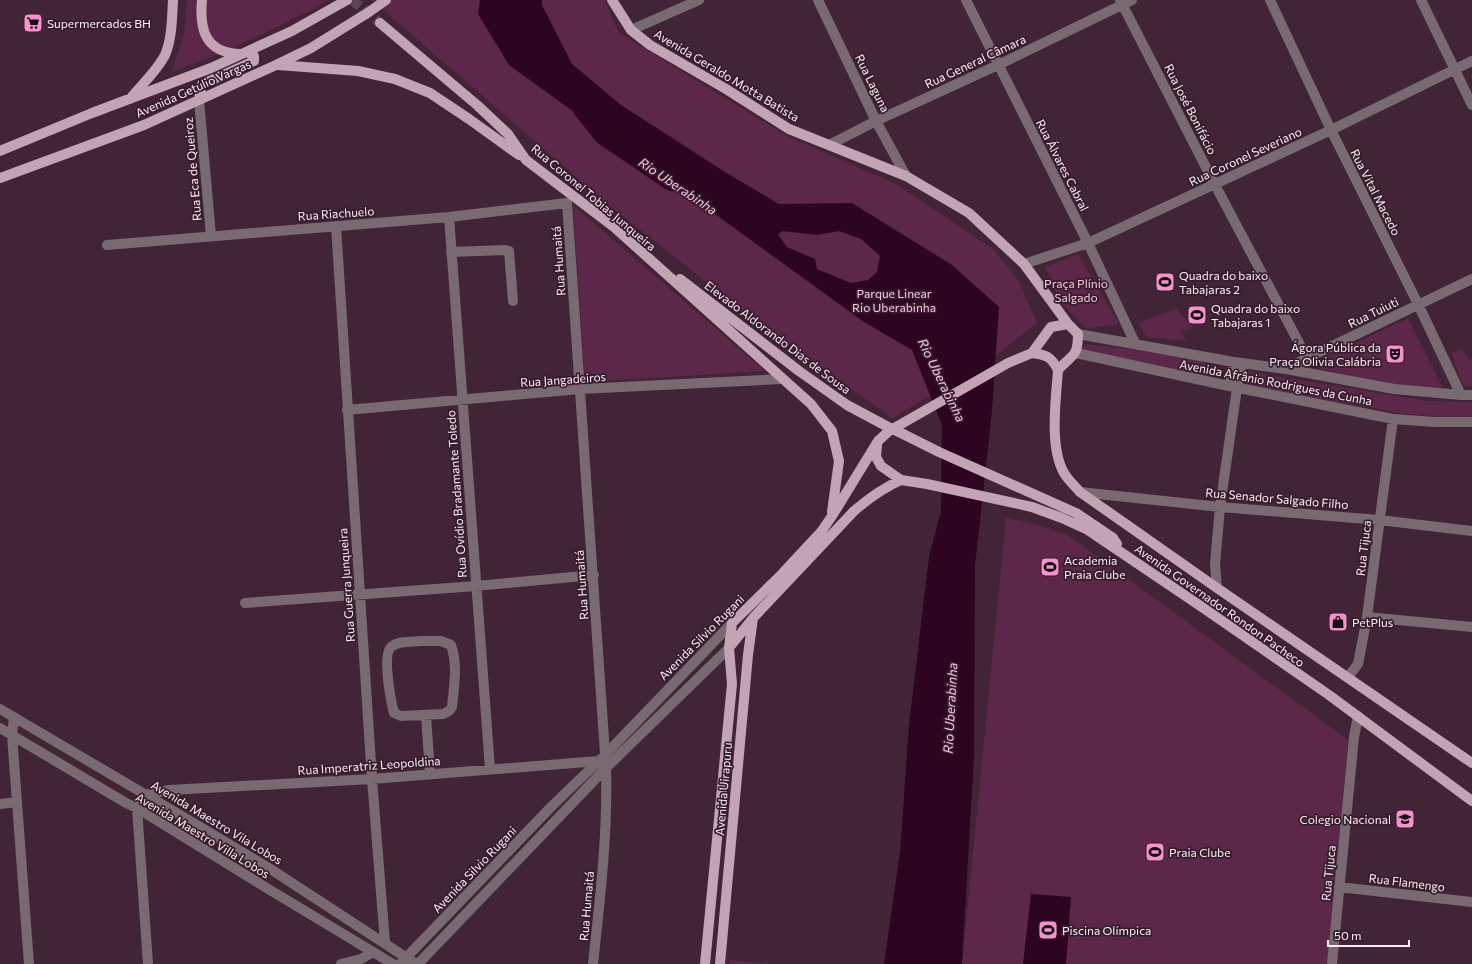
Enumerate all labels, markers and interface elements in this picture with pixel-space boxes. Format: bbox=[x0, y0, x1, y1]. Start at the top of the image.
supermarket icon: Supermercados BH bbox=[22, 12, 44, 34]
place label: Supermercados BH bbox=[47, 16, 151, 30]
street label: Avenida Geraldo Motta Batista bbox=[652, 26, 802, 124]
street label: Rua General Câmara bbox=[922, 31, 1028, 91]
street label: Rua Laguna bbox=[853, 52, 893, 114]
street label: Avenida Getúlio Vargas bbox=[133, 56, 253, 120]
street label: Rua José Bonifácio bbox=[1161, 61, 1220, 157]
street label: Rua Eca de Queiroz bbox=[180, 117, 204, 221]
street label: Rua Álvares Cabral bbox=[1034, 117, 1092, 213]
street label: Rua Coronel Severiano bbox=[1186, 124, 1304, 188]
street label: Rua Coronel Tobias Junqueira bbox=[528, 141, 659, 254]
street label: Rua Vital Macedo bbox=[1348, 146, 1404, 238]
water label: Rio Uberabinha bbox=[636, 154, 720, 218]
street label: Rua Riachuelo bbox=[297, 203, 375, 223]
street label: Rua Humaitá bbox=[549, 226, 567, 296]
place label: Quadra do baixo Tabajaras 2 bbox=[1179, 268, 1268, 296]
sports icon: Quadra do baixo Tabajaras 2 bbox=[1154, 271, 1176, 293]
park label: Praça Plínio Salgado bbox=[1044, 276, 1108, 304]
street label: Elevado Aldorando Dias de Sousa bbox=[702, 278, 854, 396]
park label: Parque Linear Rio Uberabinha bbox=[852, 286, 936, 314]
street label: Rua Tuiuti bbox=[1345, 294, 1401, 330]
place label: Quadra do baixo Tabajaras 1 bbox=[1211, 301, 1300, 329]
sports icon: Quadra do baixo Tabajaras 1 bbox=[1186, 304, 1208, 326]
water label: Rio Uberabinha bbox=[915, 336, 969, 425]
place label: Ágora Pública da Praça Olivia Calábria bbox=[1269, 340, 1381, 368]
theatre icon: Ágora Pública da Praça Olivia Calábria bbox=[1384, 343, 1406, 365]
street label: Avenida Afrânio Rodrigues da Cunha bbox=[1178, 356, 1374, 408]
street label: Rua Jangadeiros bbox=[520, 369, 606, 390]
street label: Rua Ovídio Bradamante Toledo bbox=[443, 410, 469, 578]
street label: Rua Senador Salgado Filho bbox=[1205, 485, 1349, 511]
street label: Rua Tijuca bbox=[1353, 519, 1373, 577]
street label: Rua Guerra Junqueira bbox=[335, 527, 358, 642]
street label: Avenida Governador Rondon Pacheco bbox=[1133, 541, 1307, 669]
street label: Rua Humaitá bbox=[572, 550, 590, 620]
place label: Academia Praia Clube bbox=[1064, 553, 1126, 581]
sports icon: Academia Praia Clube bbox=[1039, 556, 1061, 578]
street label: Avenida Silvio Rugani bbox=[655, 591, 747, 683]
shop icon: PetPlus bbox=[1327, 611, 1349, 633]
place label: PetPlus bbox=[1352, 615, 1393, 629]
water label: Rio Uberabinha bbox=[940, 662, 960, 754]
street label: Avenida Uirapuru bbox=[712, 742, 734, 836]
street label: Rua Imperatriz Leopoldina bbox=[297, 753, 441, 777]
street label: Avenida Maestro Vila Lobos bbox=[149, 777, 285, 867]
street label: Avenida Maestro Villa Lobos bbox=[134, 789, 272, 881]
school or university icon: Colegio Nacional bbox=[1394, 808, 1416, 830]
place label: Colegio Nacional bbox=[1299, 812, 1391, 826]
street label: Avenida Silvio Rugani bbox=[429, 823, 519, 915]
sports icon: Praia Clube bbox=[1144, 841, 1166, 863]
street label: Rua Tijuca bbox=[1318, 844, 1338, 902]
place label: Praia Clube bbox=[1169, 845, 1231, 859]
street label: Rua Flamengo bbox=[1368, 870, 1446, 894]
street label: Rua Humaitá bbox=[576, 871, 596, 941]
sports icon: Piscina Olímpica bbox=[1037, 919, 1059, 941]
scale bar bbox=[1328, 922, 1409, 948]
place label: Piscina Olímpica bbox=[1062, 923, 1151, 937]
text: 50 m bbox=[1334, 928, 1362, 942]

